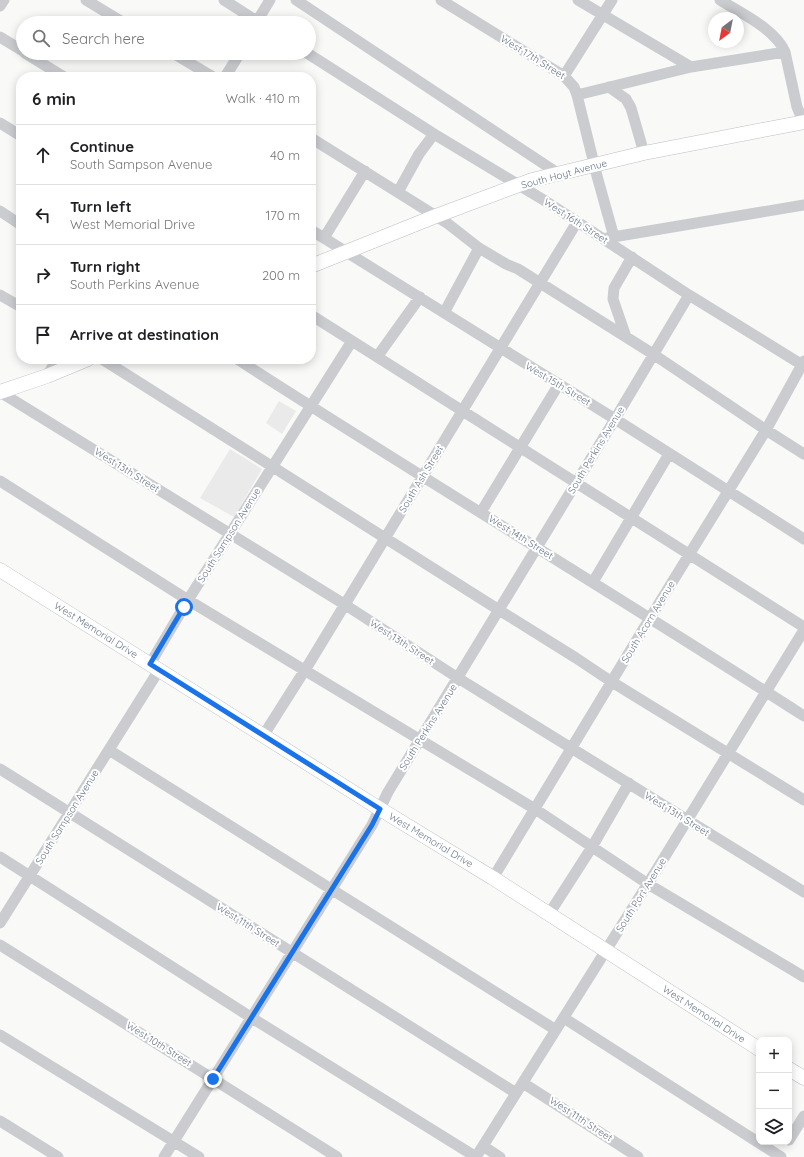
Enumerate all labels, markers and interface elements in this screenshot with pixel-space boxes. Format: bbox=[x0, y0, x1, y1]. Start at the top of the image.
north arrow bbox=[708, 12, 744, 48]
search box bbox=[16, 16, 316, 60]
icon: search bbox=[30, 27, 52, 49]
text: Search here bbox=[62, 29, 145, 48]
street label: West 17th Street bbox=[498, 32, 568, 82]
text: 6 min bbox=[32, 88, 76, 109]
text: Walk · 410 m bbox=[225, 90, 300, 106]
text: Continue bbox=[70, 137, 134, 156]
icon: ahead bbox=[32, 144, 54, 166]
text: 40 m bbox=[270, 147, 300, 163]
text: South Sampson Avenue bbox=[70, 156, 212, 172]
street label: South Hoyt Avenue bbox=[520, 156, 609, 192]
street label: West 16th Street bbox=[541, 195, 611, 247]
text: Turn left bbox=[70, 197, 132, 216]
icon: left bbox=[32, 204, 54, 226]
text: 170 m bbox=[265, 207, 300, 223]
text: West Memorial Drive bbox=[70, 216, 195, 232]
text: Turn right bbox=[70, 257, 141, 276]
icon: right bbox=[32, 264, 54, 286]
text: 200 m bbox=[262, 267, 300, 283]
text: South Perkins Avenue bbox=[70, 276, 199, 292]
icon: arrive bbox=[32, 324, 54, 346]
text: Arrive at destination bbox=[70, 325, 219, 344]
street label: West 15th Street bbox=[523, 359, 594, 409]
street label: South Perkins Avenue bbox=[565, 404, 627, 496]
street label: South Ash Street bbox=[396, 443, 446, 515]
street label: West 13th Street bbox=[92, 445, 162, 495]
street label: South Sampson Avenue bbox=[194, 485, 264, 585]
street label: West 14th Street bbox=[486, 512, 556, 562]
street label: South Acorn Avenue bbox=[618, 578, 678, 665]
route start bbox=[175, 598, 193, 616]
street label: West Memorial Drive bbox=[52, 599, 141, 661]
street label: West 13th Street bbox=[367, 616, 437, 668]
street label: South Perkins Avenue bbox=[396, 681, 460, 773]
street label: South Sampson Avenue bbox=[32, 767, 102, 867]
street label: West 13th Street bbox=[642, 789, 712, 839]
street label: West Memorial Drive bbox=[386, 810, 476, 871]
street label: South Port Avenue bbox=[613, 855, 669, 935]
street label: West 11th Street bbox=[214, 900, 283, 950]
street label: West Memorial Drive bbox=[660, 982, 748, 1046]
street label: West 10th Street bbox=[124, 1019, 195, 1070]
map controls bbox=[756, 1037, 792, 1145]
button: + bbox=[756, 1037, 792, 1073]
route end bbox=[204, 1070, 222, 1088]
button: − bbox=[756, 1073, 792, 1109]
street label: West 11th Street bbox=[547, 1094, 615, 1145]
button: layers bbox=[756, 1109, 792, 1145]

